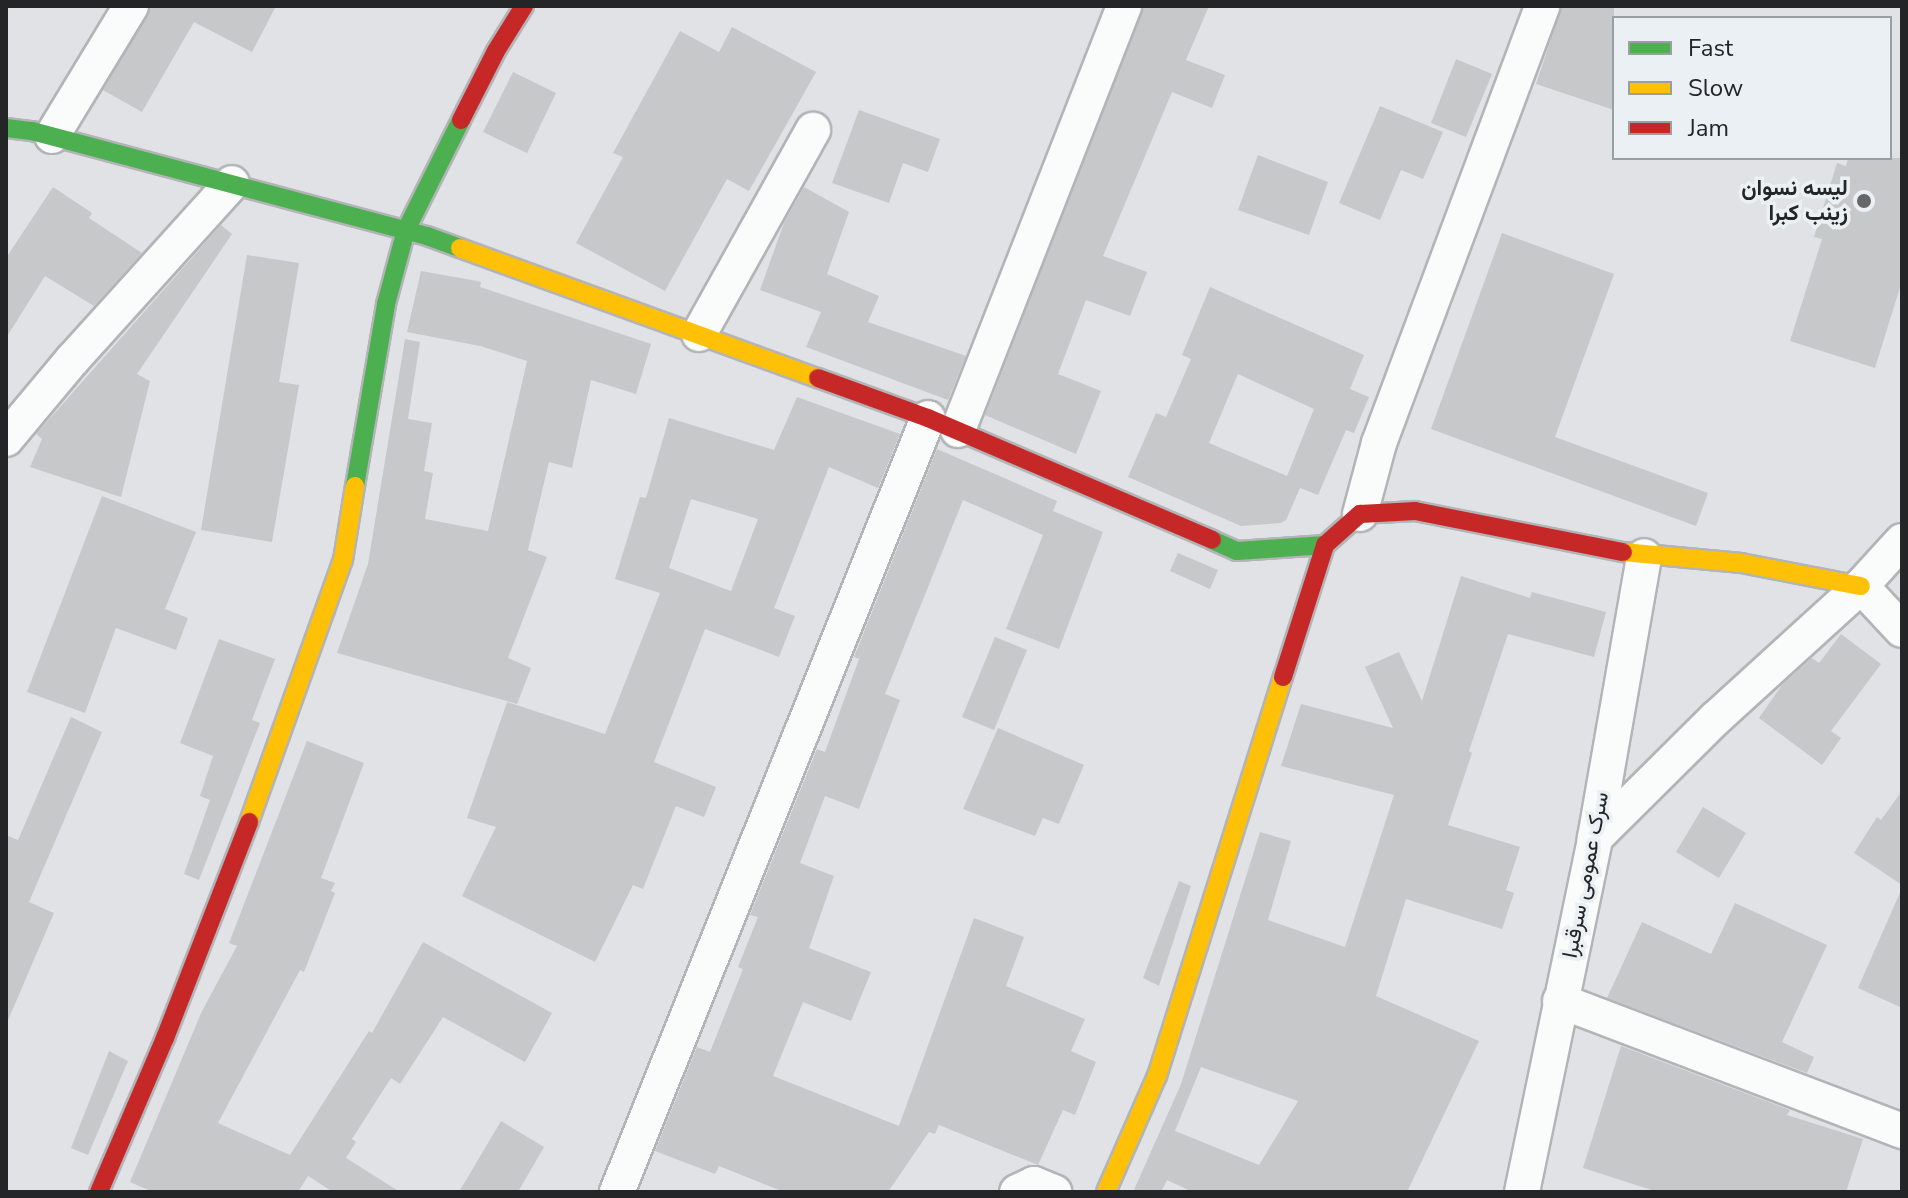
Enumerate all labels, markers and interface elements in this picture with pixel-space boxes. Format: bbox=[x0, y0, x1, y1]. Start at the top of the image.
legend bbox=[1612, 16, 1892, 160]
text: Fast bbox=[1688, 32, 1733, 64]
text: Slow bbox=[1688, 72, 1743, 104]
text: Jam bbox=[1688, 112, 1729, 144]
place label: لیسه نسوان زینب کبرا bbox=[1741, 175, 1848, 226]
marker: لیسه نسوان زینب کبرا bbox=[1855, 192, 1873, 210]
street label: سرک عمومی سرقبرا bbox=[1557, 790, 1615, 960]

